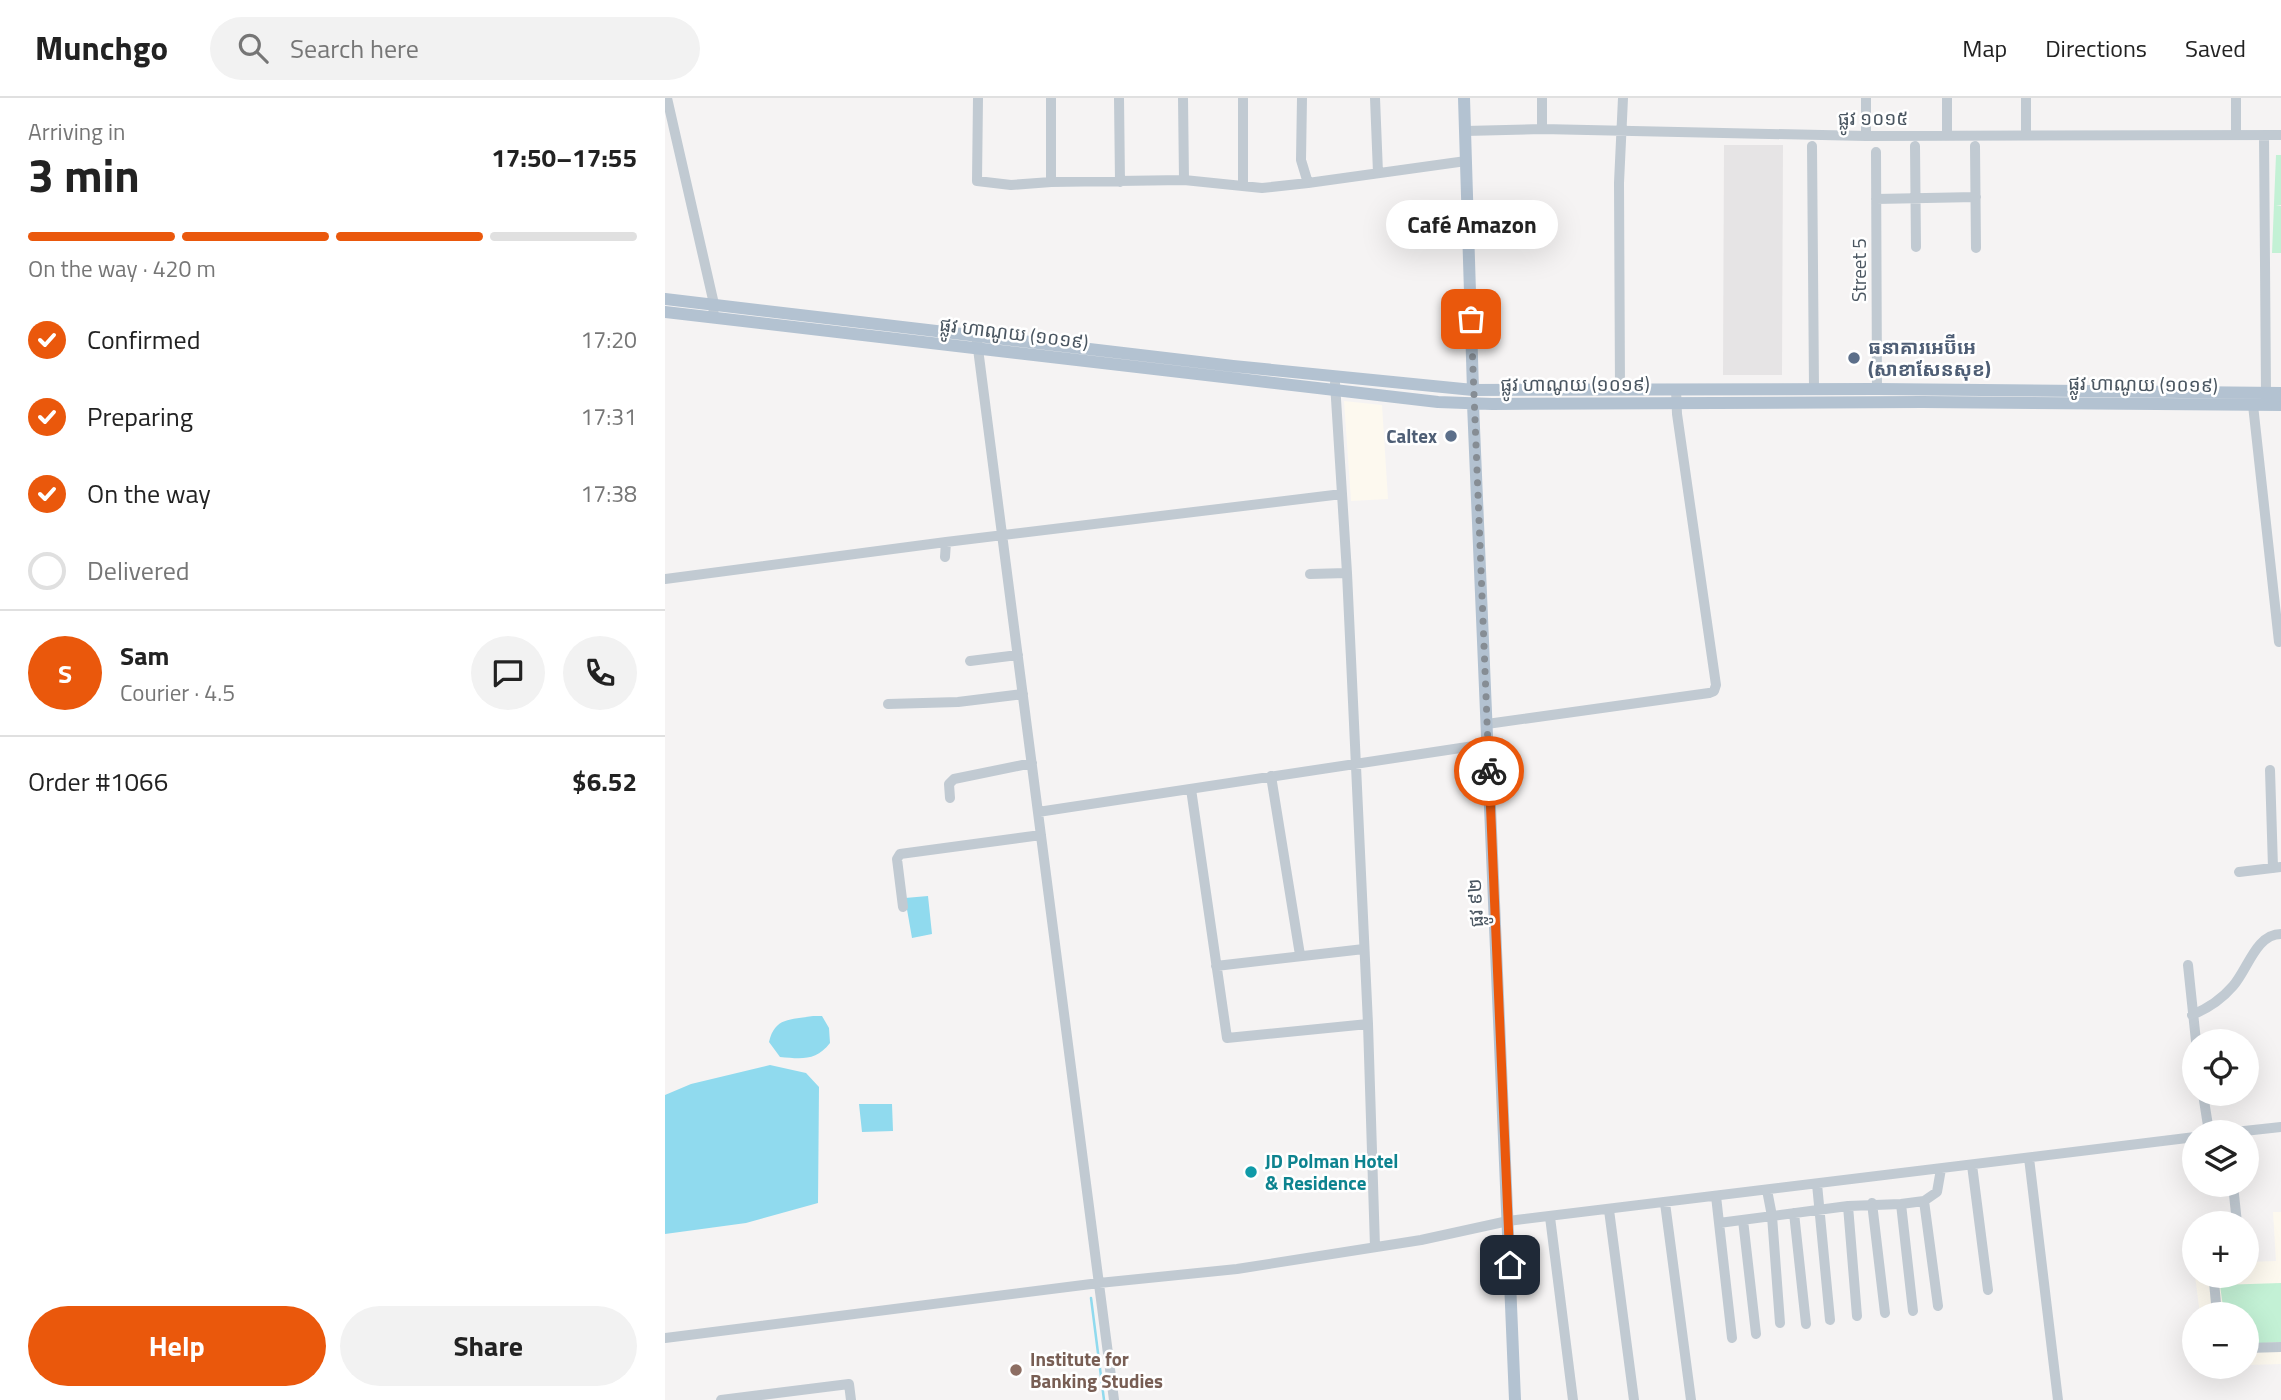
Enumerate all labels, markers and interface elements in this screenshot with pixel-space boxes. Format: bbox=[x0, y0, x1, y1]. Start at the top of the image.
search box bbox=[210, 17, 700, 80]
text: Munchgo bbox=[35, 23, 168, 73]
icon: search bbox=[234, 29, 272, 67]
text: Search here bbox=[290, 29, 419, 68]
text: Map bbox=[1962, 30, 2007, 66]
text: Directions bbox=[2045, 30, 2147, 66]
text: Saved bbox=[2185, 30, 2246, 66]
street label: ផ្លូវ ១០១៥ bbox=[1838, 103, 1908, 136]
text: Arriving in bbox=[28, 114, 125, 149]
text: 17:50–17:55 bbox=[491, 138, 637, 177]
text: 3 min bbox=[28, 140, 140, 210]
callout: Café Amazon bbox=[1385, 200, 1557, 249]
text: Café Amazon bbox=[1407, 207, 1537, 242]
street label: Street 5 bbox=[1844, 238, 1873, 302]
text: On the way · 420 m bbox=[28, 251, 216, 286]
pin bbox=[1441, 289, 1501, 349]
icon: bag bbox=[1452, 300, 1490, 338]
street label: ផ្លូវ ហាណូយ (១០១៩) bbox=[938, 309, 1090, 360]
text: Confirmed bbox=[87, 320, 201, 359]
icon: check bbox=[28, 321, 66, 359]
text: 17:20 bbox=[580, 322, 637, 357]
place label: ធនាគារអេប៊ីអេ (សាខាសែនសុខ) bbox=[1868, 332, 1991, 383]
marker: ធនាគារអេប៊ីអេ (សាខាសែនសុខ) bbox=[1846, 350, 1862, 366]
street label: ផ្លូវ ហាណូយ (១០១៩) bbox=[2068, 368, 2218, 403]
street label: ផ្លូវ ហាណូយ (១០១៩) bbox=[1500, 369, 1650, 402]
text: Preparing bbox=[87, 397, 193, 436]
icon: check bbox=[28, 398, 66, 436]
text: 17:31 bbox=[580, 399, 637, 434]
place label: Caltex bbox=[1386, 421, 1437, 450]
marker: Caltex bbox=[1443, 428, 1459, 444]
text: On the way bbox=[87, 474, 211, 513]
icon: check bbox=[28, 475, 66, 513]
text: 17:38 bbox=[580, 476, 637, 511]
text: Delivered bbox=[87, 551, 190, 590]
text: Sam bbox=[120, 636, 169, 675]
button: chat bbox=[471, 636, 545, 710]
button: phone bbox=[563, 636, 637, 710]
text: S bbox=[58, 654, 72, 693]
text: Courier · 4.5 bbox=[120, 675, 235, 710]
courier bbox=[1454, 736, 1524, 806]
icon: bike bbox=[1470, 752, 1508, 790]
text: Order #1066 bbox=[28, 762, 168, 801]
text: $6.52 bbox=[572, 762, 637, 801]
street label: ផ្លូវ ៩២ bbox=[1459, 878, 1494, 928]
map controls bbox=[2182, 1029, 2259, 1379]
button: locate bbox=[2182, 1029, 2259, 1106]
button: layers bbox=[2182, 1120, 2259, 1197]
place label: JD Polman Hotel & Residence bbox=[1265, 1146, 1398, 1197]
marker: JD Polman Hotel & Residence bbox=[1243, 1164, 1259, 1180]
button: + bbox=[2182, 1211, 2259, 1288]
pin bbox=[1480, 1235, 1540, 1295]
icon: home bbox=[1491, 1246, 1529, 1284]
button: − bbox=[2182, 1302, 2259, 1379]
button: Help bbox=[28, 1306, 326, 1386]
button: Share bbox=[340, 1306, 637, 1386]
place label: Institute for Banking Studies bbox=[1030, 1344, 1163, 1395]
marker: Institute for Banking Studies bbox=[1008, 1362, 1024, 1378]

